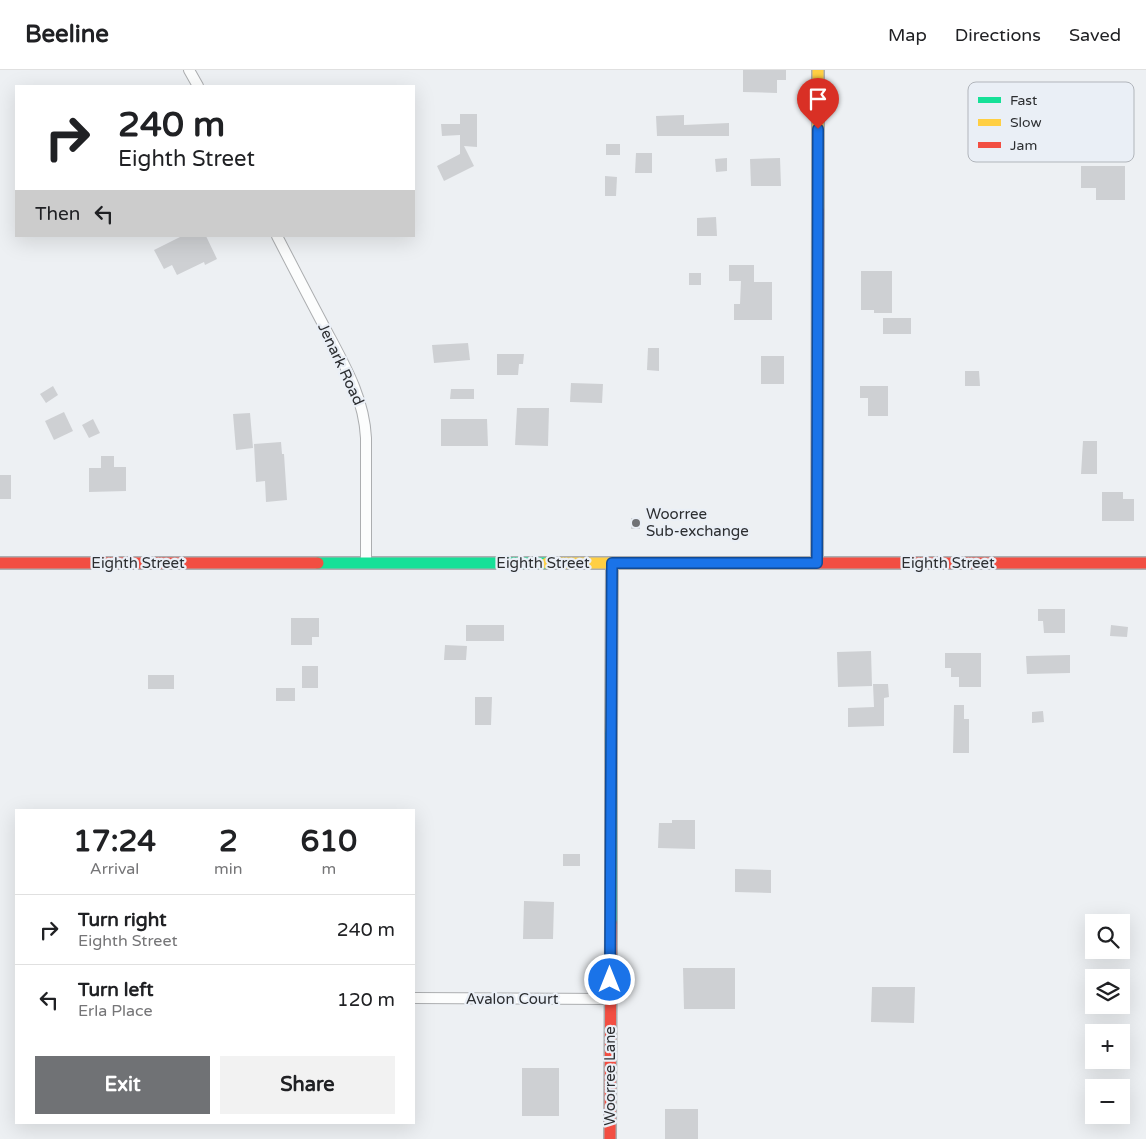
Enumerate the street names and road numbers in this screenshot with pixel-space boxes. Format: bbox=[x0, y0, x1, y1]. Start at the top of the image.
street label: Jenark Road bbox=[314, 320, 368, 408]
street label: Eighth Street bbox=[91, 554, 185, 572]
street label: Eighth Street bbox=[496, 554, 590, 572]
street label: Eighth Street bbox=[901, 554, 995, 572]
street label: Avalon Court bbox=[466, 990, 559, 1008]
street label: Woorree Lane bbox=[601, 1026, 619, 1126]

